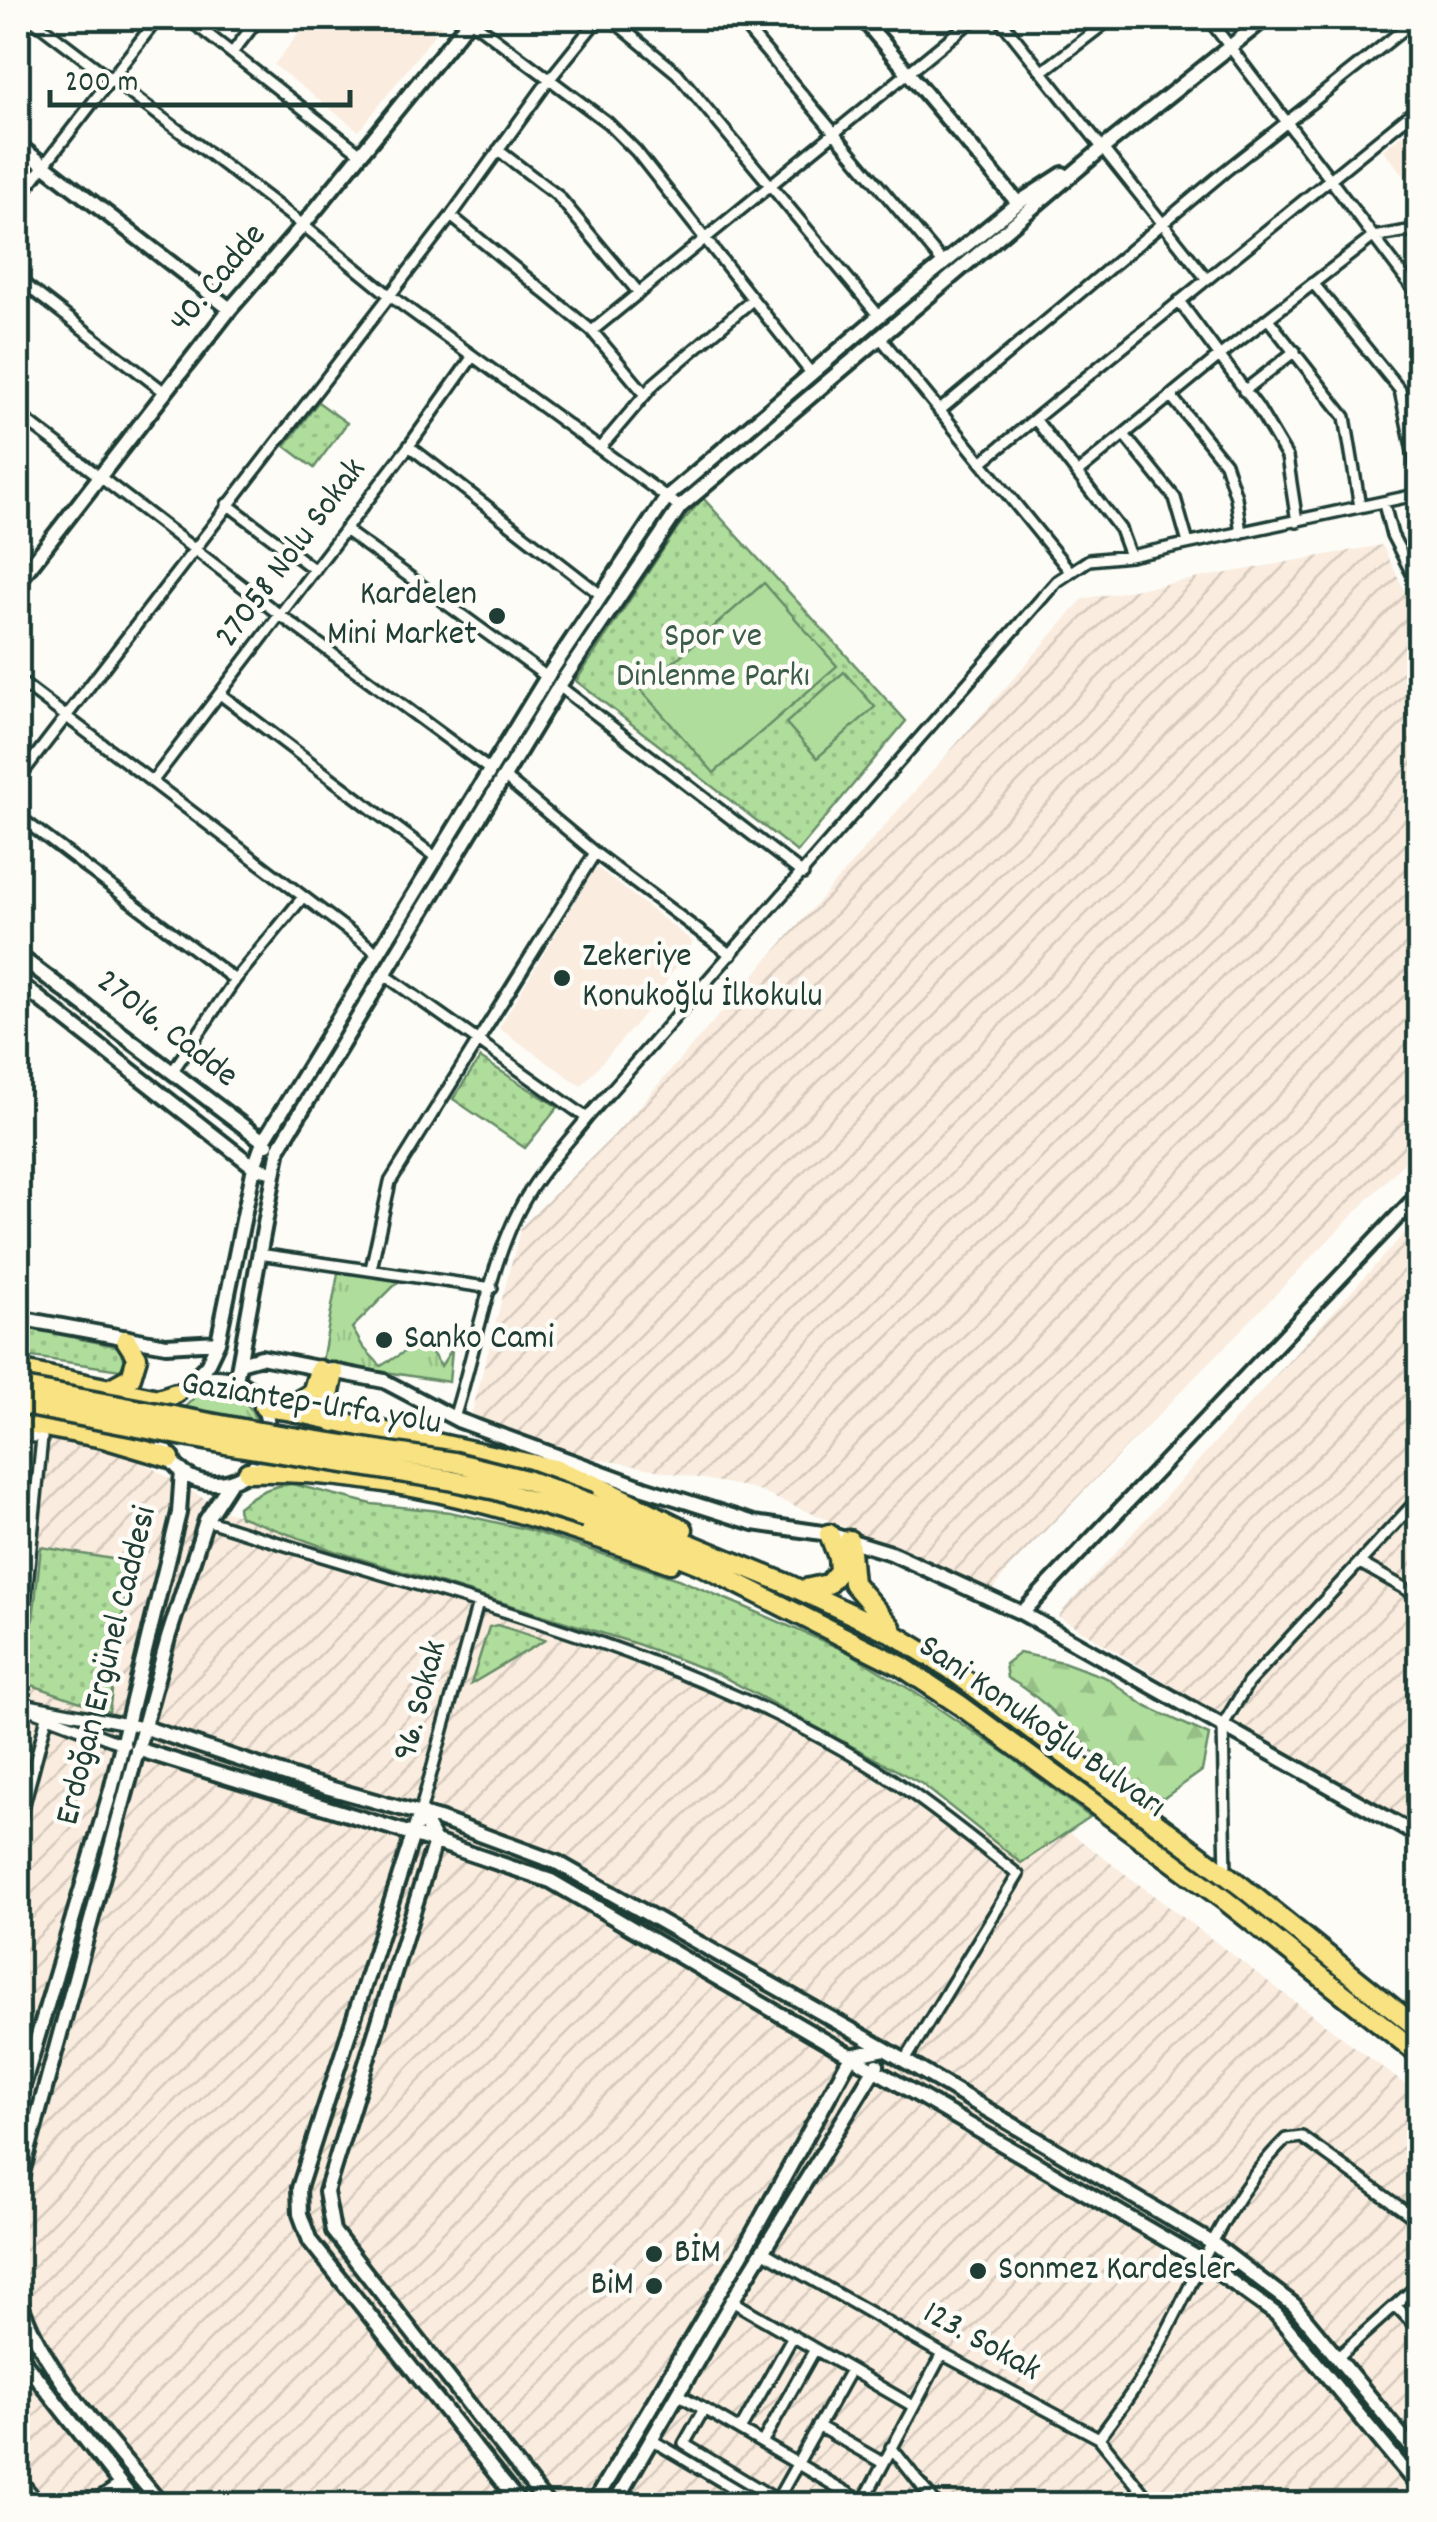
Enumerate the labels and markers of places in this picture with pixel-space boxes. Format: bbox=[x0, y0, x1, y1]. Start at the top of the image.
place label: Kardelen Mini Market bbox=[327, 571, 477, 661]
marker: Kardelen Mini Market bbox=[486, 605, 508, 627]
place label: Zekeriye Konukoğlu İlkokulu bbox=[582, 933, 823, 1023]
marker: Zekeriye Konukoğlu İlkokulu bbox=[551, 967, 573, 989]
place label: Sanko Cami bbox=[404, 1315, 554, 1365]
marker: Sanko Cami bbox=[373, 1329, 395, 1351]
place label: BİM bbox=[674, 2229, 721, 2279]
marker: BİM bbox=[643, 2243, 665, 2265]
place label: Sonmez Kardesler bbox=[998, 2246, 1235, 2296]
marker: Sonmez Kardesler bbox=[967, 2260, 989, 2282]
place label: BiM bbox=[590, 2261, 634, 2311]
marker: BiM bbox=[643, 2275, 665, 2297]

